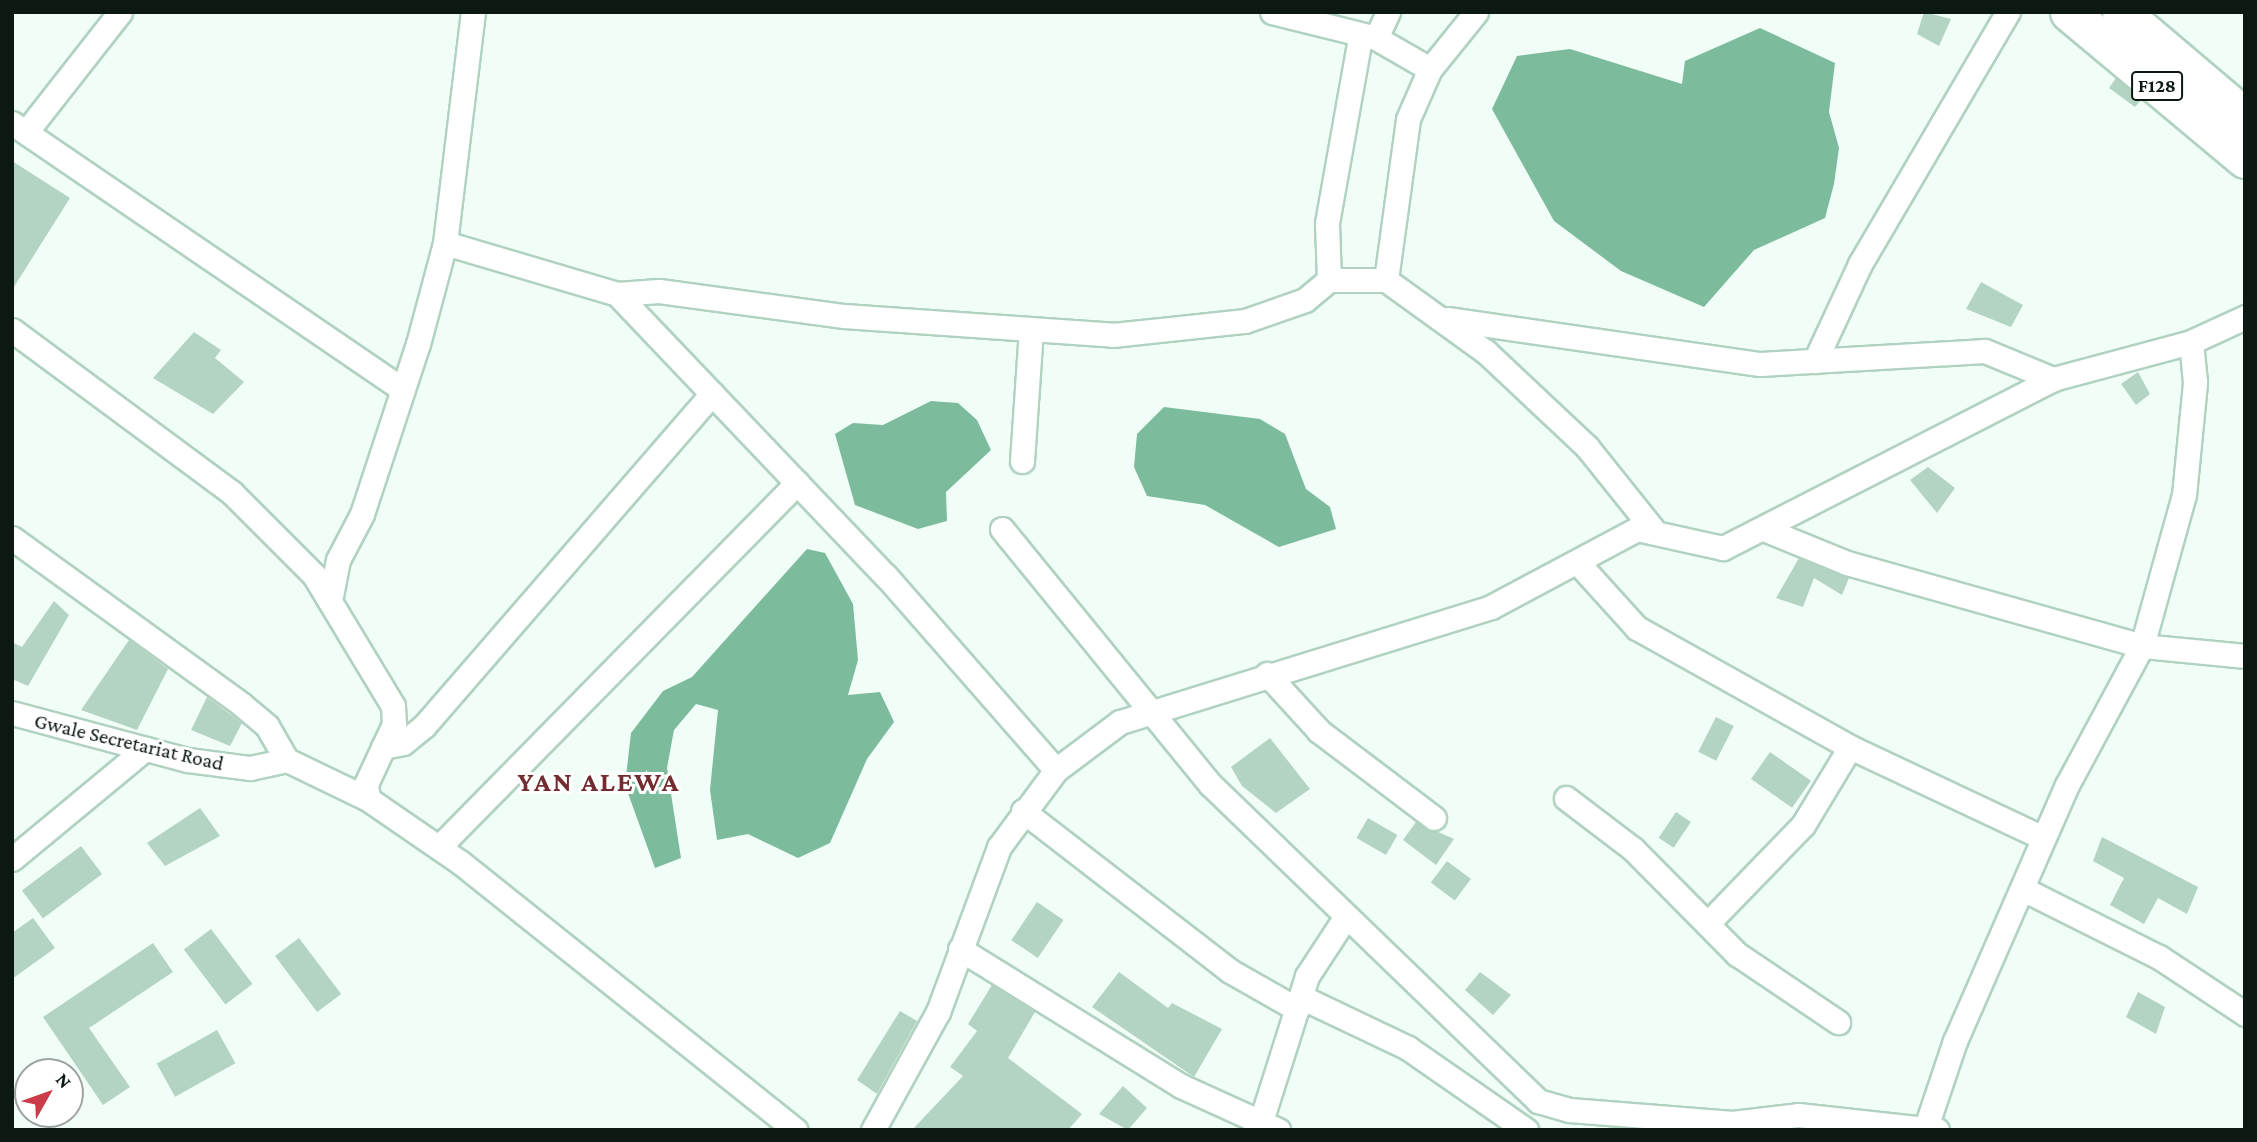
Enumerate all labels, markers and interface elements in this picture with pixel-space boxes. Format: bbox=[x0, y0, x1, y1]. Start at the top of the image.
road number: F128 bbox=[2131, 71, 2183, 102]
street label: Gwale Secretariat Road bbox=[32, 708, 226, 776]
district label: YAN ALEWA bbox=[519, 765, 679, 799]
north arrow bbox=[14, 1058, 84, 1128]
text: N bbox=[52, 1069, 76, 1092]

